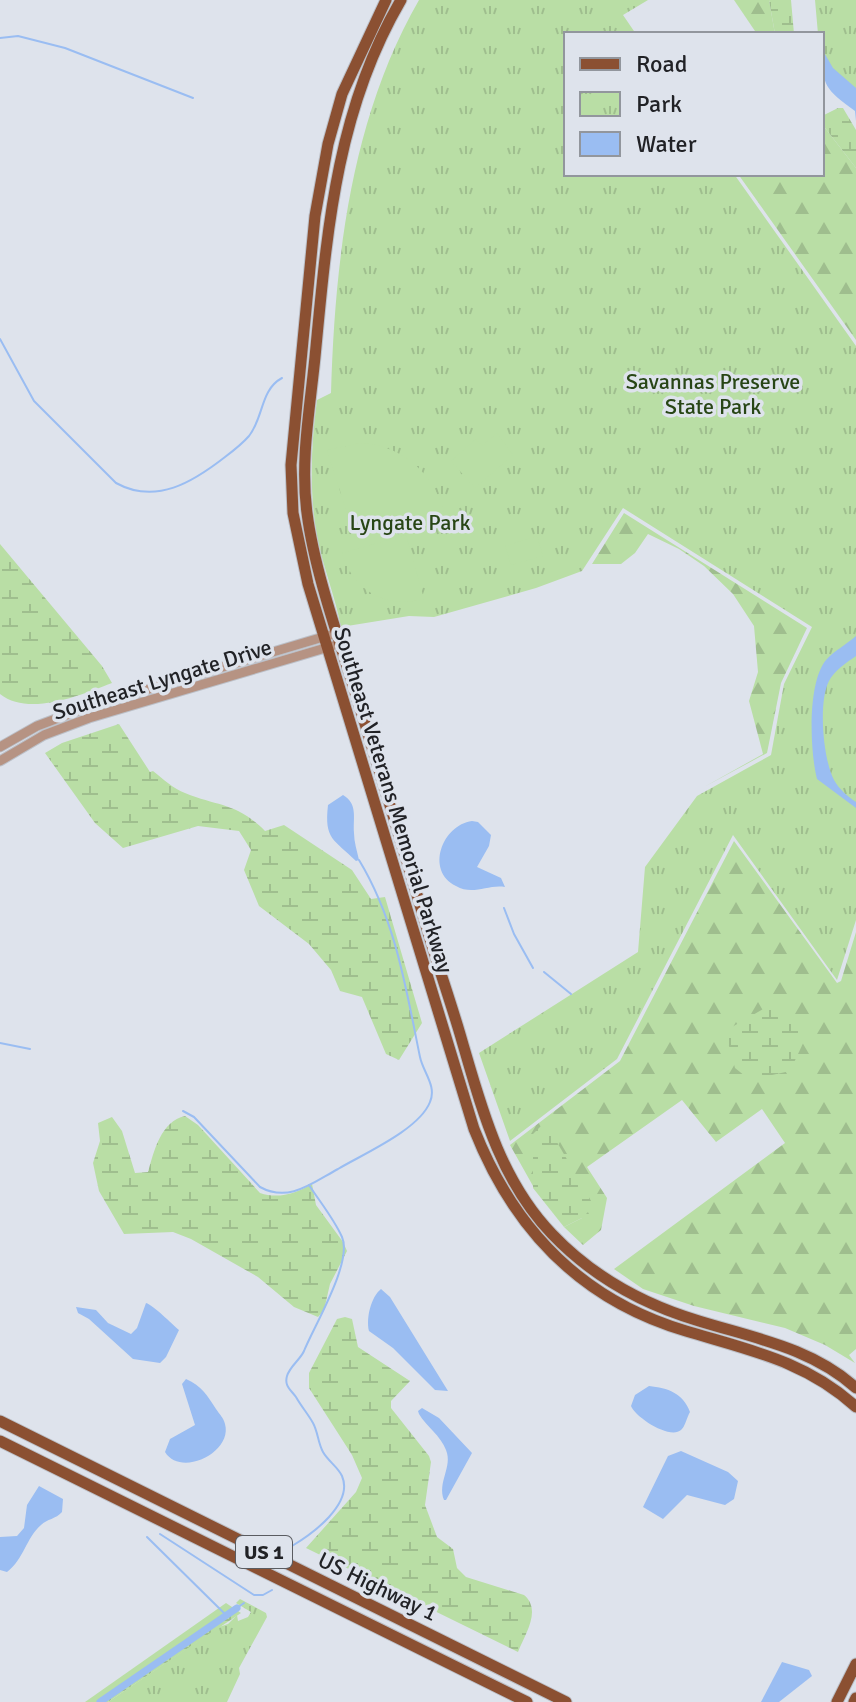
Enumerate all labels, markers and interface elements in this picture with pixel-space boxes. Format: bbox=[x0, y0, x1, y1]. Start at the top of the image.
legend bbox=[564, 32, 824, 176]
text: Road bbox=[636, 49, 687, 79]
text: Park bbox=[636, 89, 682, 119]
text: Water bbox=[636, 129, 697, 159]
park label: Savannas Preserve State Park bbox=[626, 368, 800, 420]
park label: Lyngate Park bbox=[350, 509, 470, 536]
street label: Southeast Veterans Memorial Parkway bbox=[328, 624, 459, 977]
street label: Southeast Lyngate Drive bbox=[49, 633, 275, 726]
road number: US 1 bbox=[236, 1536, 292, 1568]
street label: US Highway 1 bbox=[314, 1546, 442, 1627]

